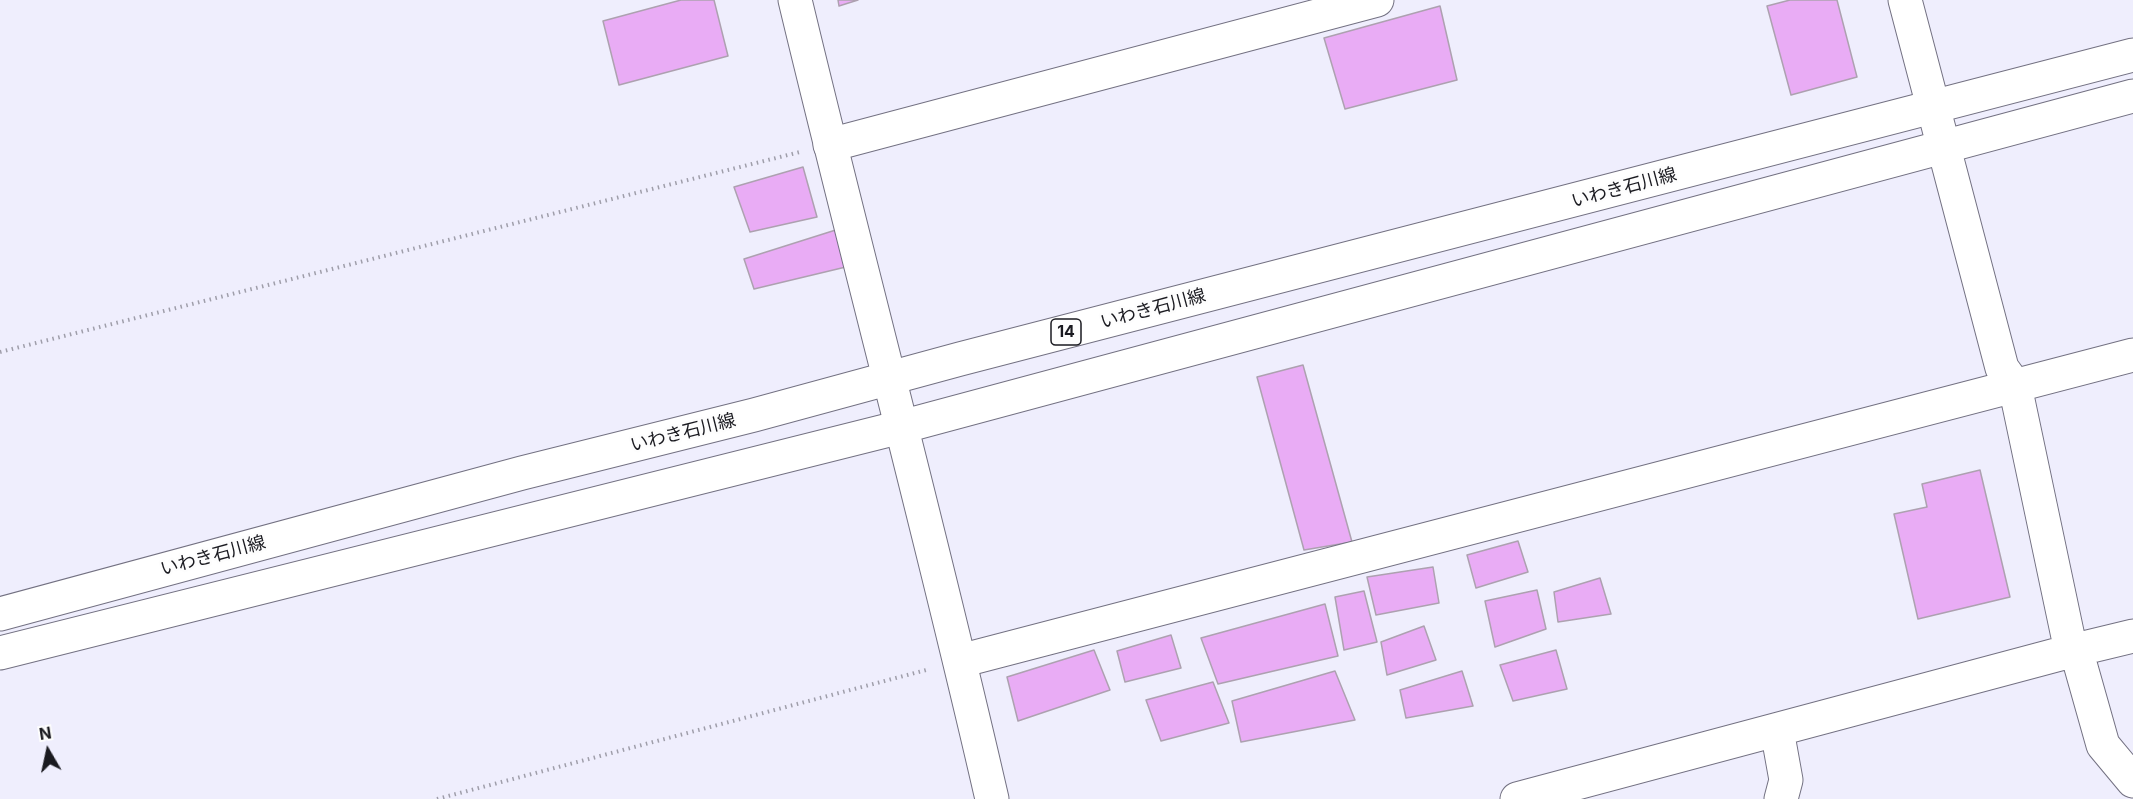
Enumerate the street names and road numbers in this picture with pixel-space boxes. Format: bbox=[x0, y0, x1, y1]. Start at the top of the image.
street label: いわき石川線 bbox=[1569, 164, 1679, 212]
street label: いわき石川線 bbox=[1098, 285, 1208, 333]
road number: 14 bbox=[1051, 319, 1081, 345]
street label: いわき石川線 bbox=[628, 409, 738, 457]
street label: いわき石川線 bbox=[158, 532, 268, 580]

